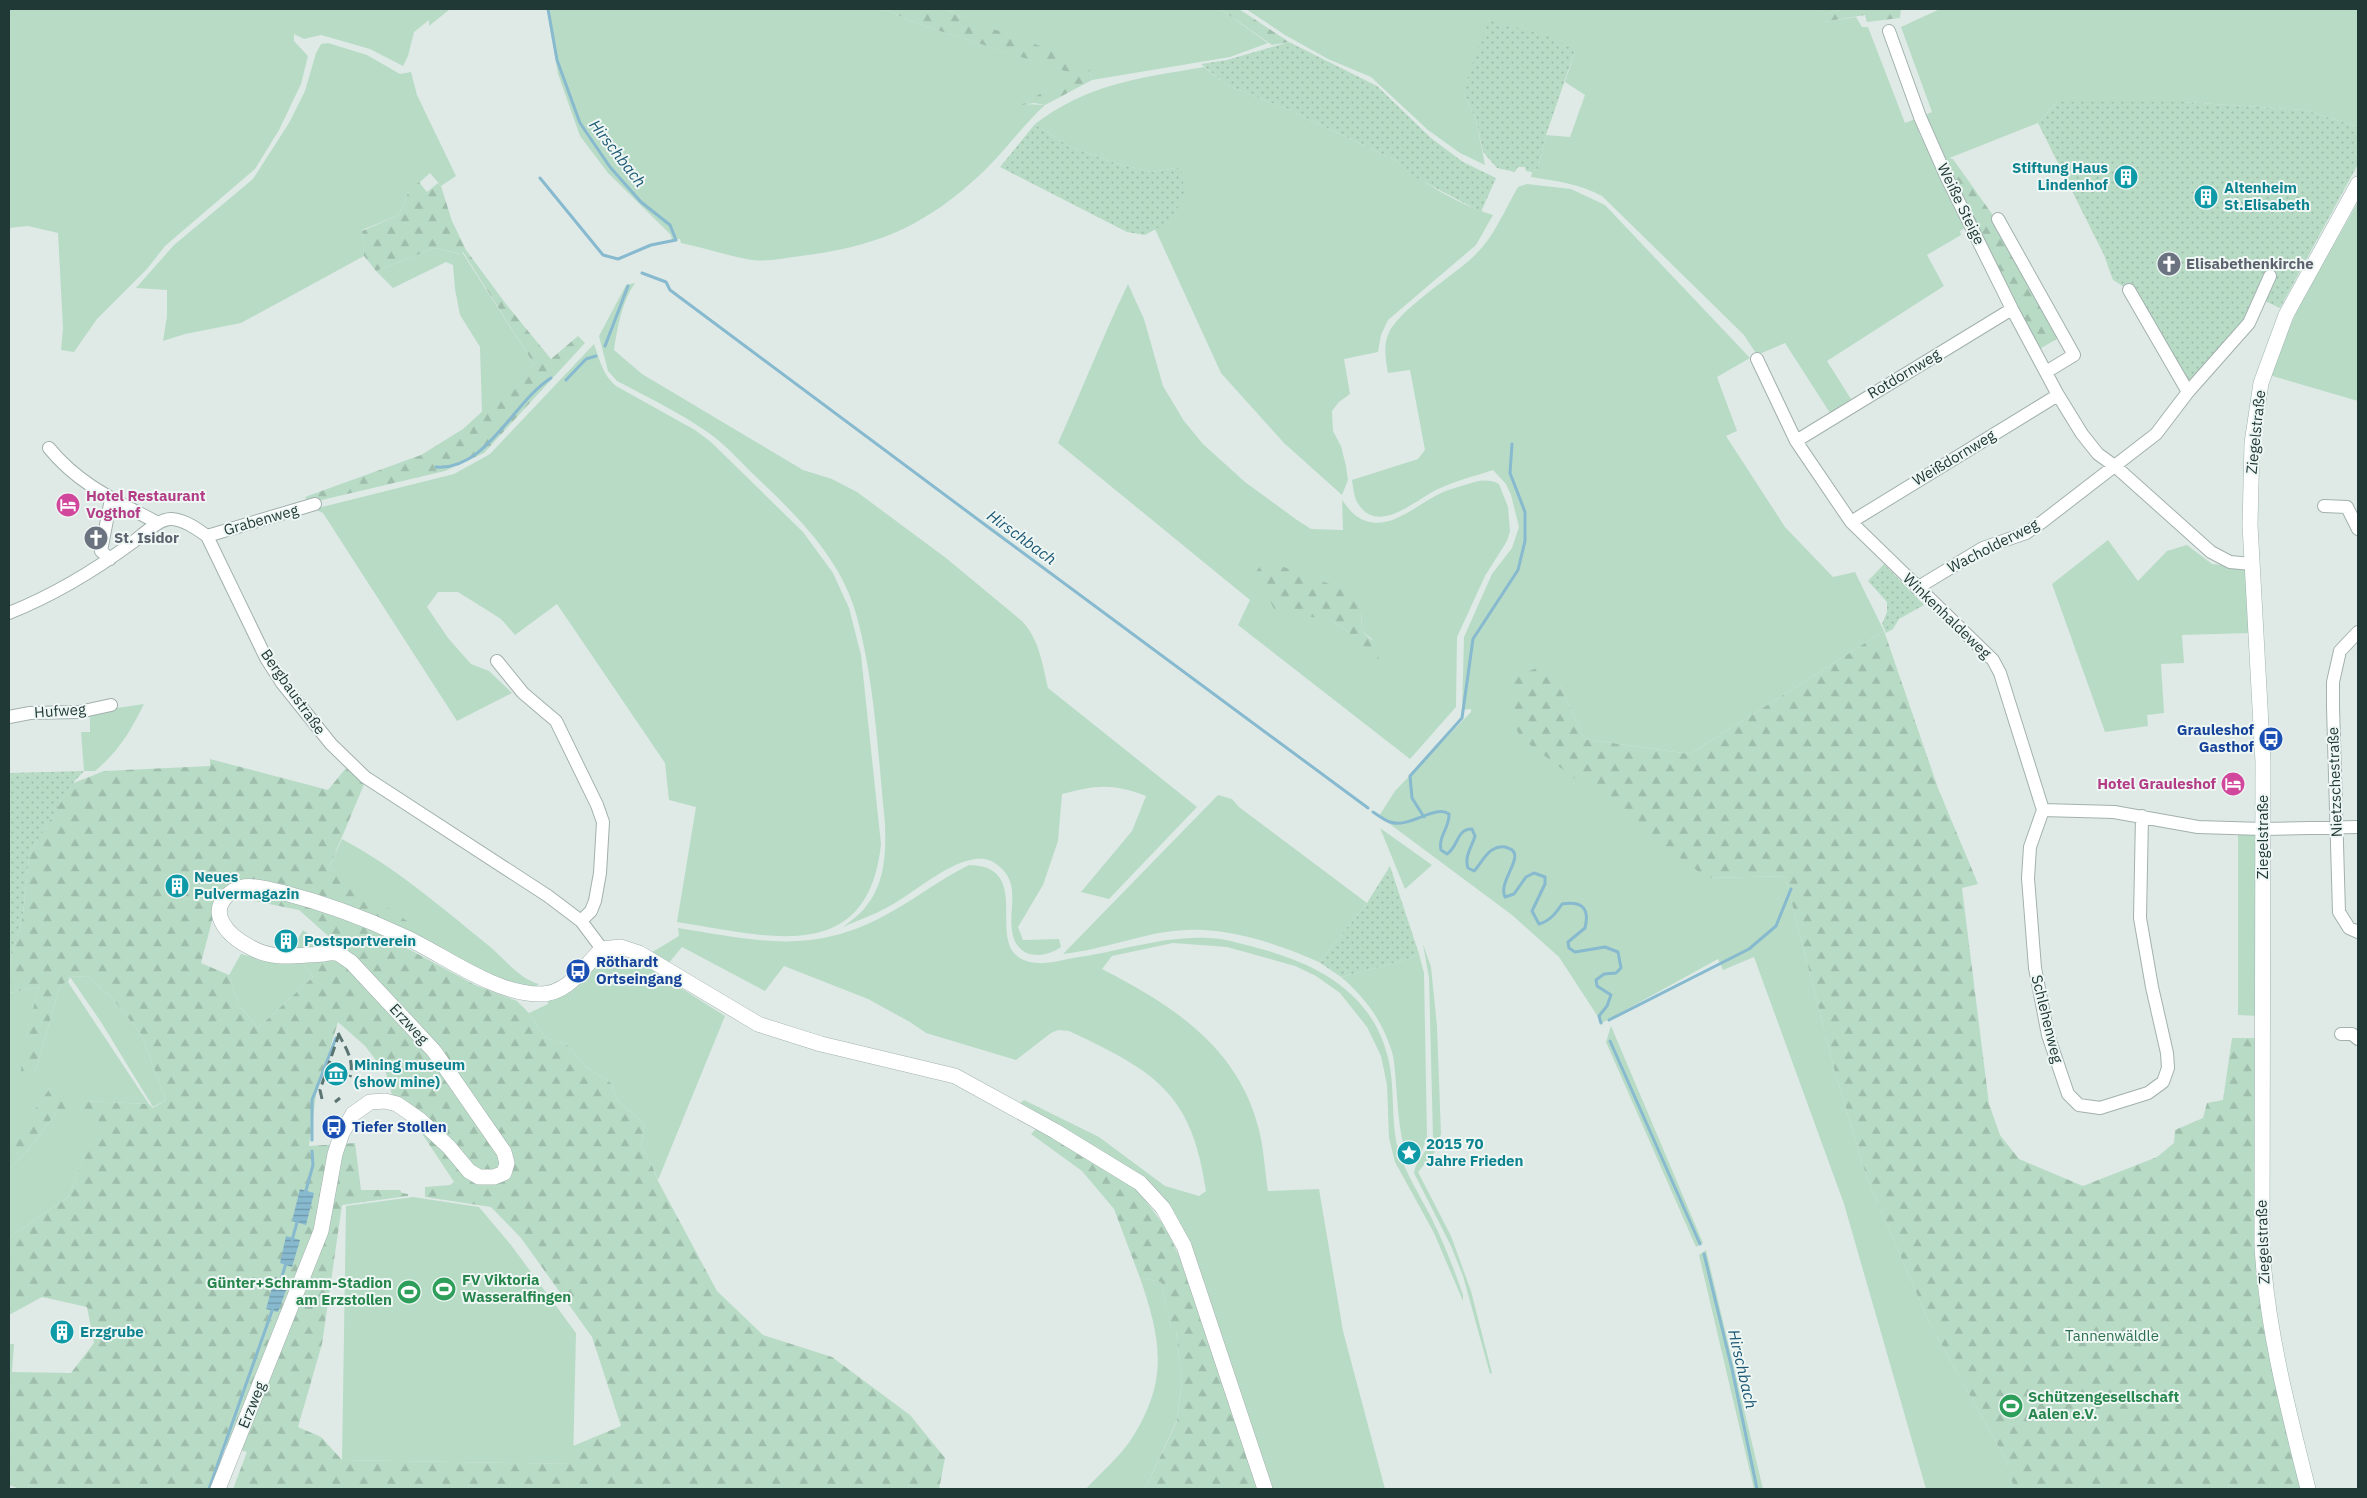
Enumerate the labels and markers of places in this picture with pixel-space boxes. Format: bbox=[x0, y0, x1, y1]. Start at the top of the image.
place label: Stiftung Haus Lindenhof bbox=[2012, 158, 2109, 194]
building icon: Stiftung Haus Lindenhof bbox=[2113, 164, 2139, 190]
place label: Altenheim St.Elisabeth bbox=[2224, 178, 2310, 214]
building icon: Altenheim St.Elisabeth bbox=[2193, 184, 2219, 210]
church icon: Elisabethenkirche bbox=[2156, 251, 2182, 277]
place label: Elisabethenkirche bbox=[2186, 254, 2314, 273]
place label: Hotel Restaurant Vogthof bbox=[86, 486, 206, 522]
hotel icon: Hotel Restaurant Vogthof bbox=[55, 492, 81, 518]
church icon: St. Isidor bbox=[83, 525, 109, 551]
place label: St. Isidor bbox=[114, 528, 179, 547]
place label: Grauleshof Gasthof bbox=[2177, 720, 2255, 756]
bus stop icon: Grauleshof Gasthof bbox=[2258, 726, 2284, 752]
hotel icon: Hotel Grauleshof bbox=[2220, 771, 2246, 797]
place label: Hotel Grauleshof bbox=[2097, 774, 2217, 793]
place label: Neues Pulvermagazin bbox=[194, 867, 299, 903]
building icon: Neues Pulvermagazin bbox=[164, 873, 190, 899]
building icon: Postsportverein bbox=[273, 928, 299, 954]
place label: Postsportverein bbox=[304, 931, 416, 950]
place label: Röthardt Ortseingang bbox=[596, 952, 683, 988]
bus stop icon: Röthardt Ortseingang bbox=[565, 958, 591, 984]
place label: Mining museum (show mine) bbox=[354, 1055, 465, 1091]
museum icon: Mining museum (show mine) bbox=[323, 1061, 349, 1087]
bus stop icon: Tiefer Stollen bbox=[321, 1114, 347, 1140]
place label: Tiefer Stollen bbox=[352, 1117, 447, 1136]
place label: 2015 70 Jahre Frieden bbox=[1426, 1134, 1523, 1170]
place icon: 2015 70 Jahre Frieden bbox=[1396, 1140, 1422, 1166]
place label: FV Viktoria Wasseralfingen bbox=[462, 1270, 571, 1306]
place label: Günter+Schramm-Stadion am Erzstollen bbox=[207, 1273, 392, 1309]
sports icon: FV Viktoria Wasseralfingen bbox=[431, 1276, 457, 1302]
sports icon: Günter+Schramm-Stadion am Erzstollen bbox=[396, 1279, 422, 1305]
building icon: Erzgrube bbox=[49, 1319, 75, 1345]
place label: Erzgrube bbox=[80, 1322, 144, 1341]
place label: Schützengesellschaft Aalen e.V. bbox=[2028, 1387, 2179, 1423]
sports icon: Schützengesellschaft Aalen e.V. bbox=[1998, 1393, 2024, 1419]

